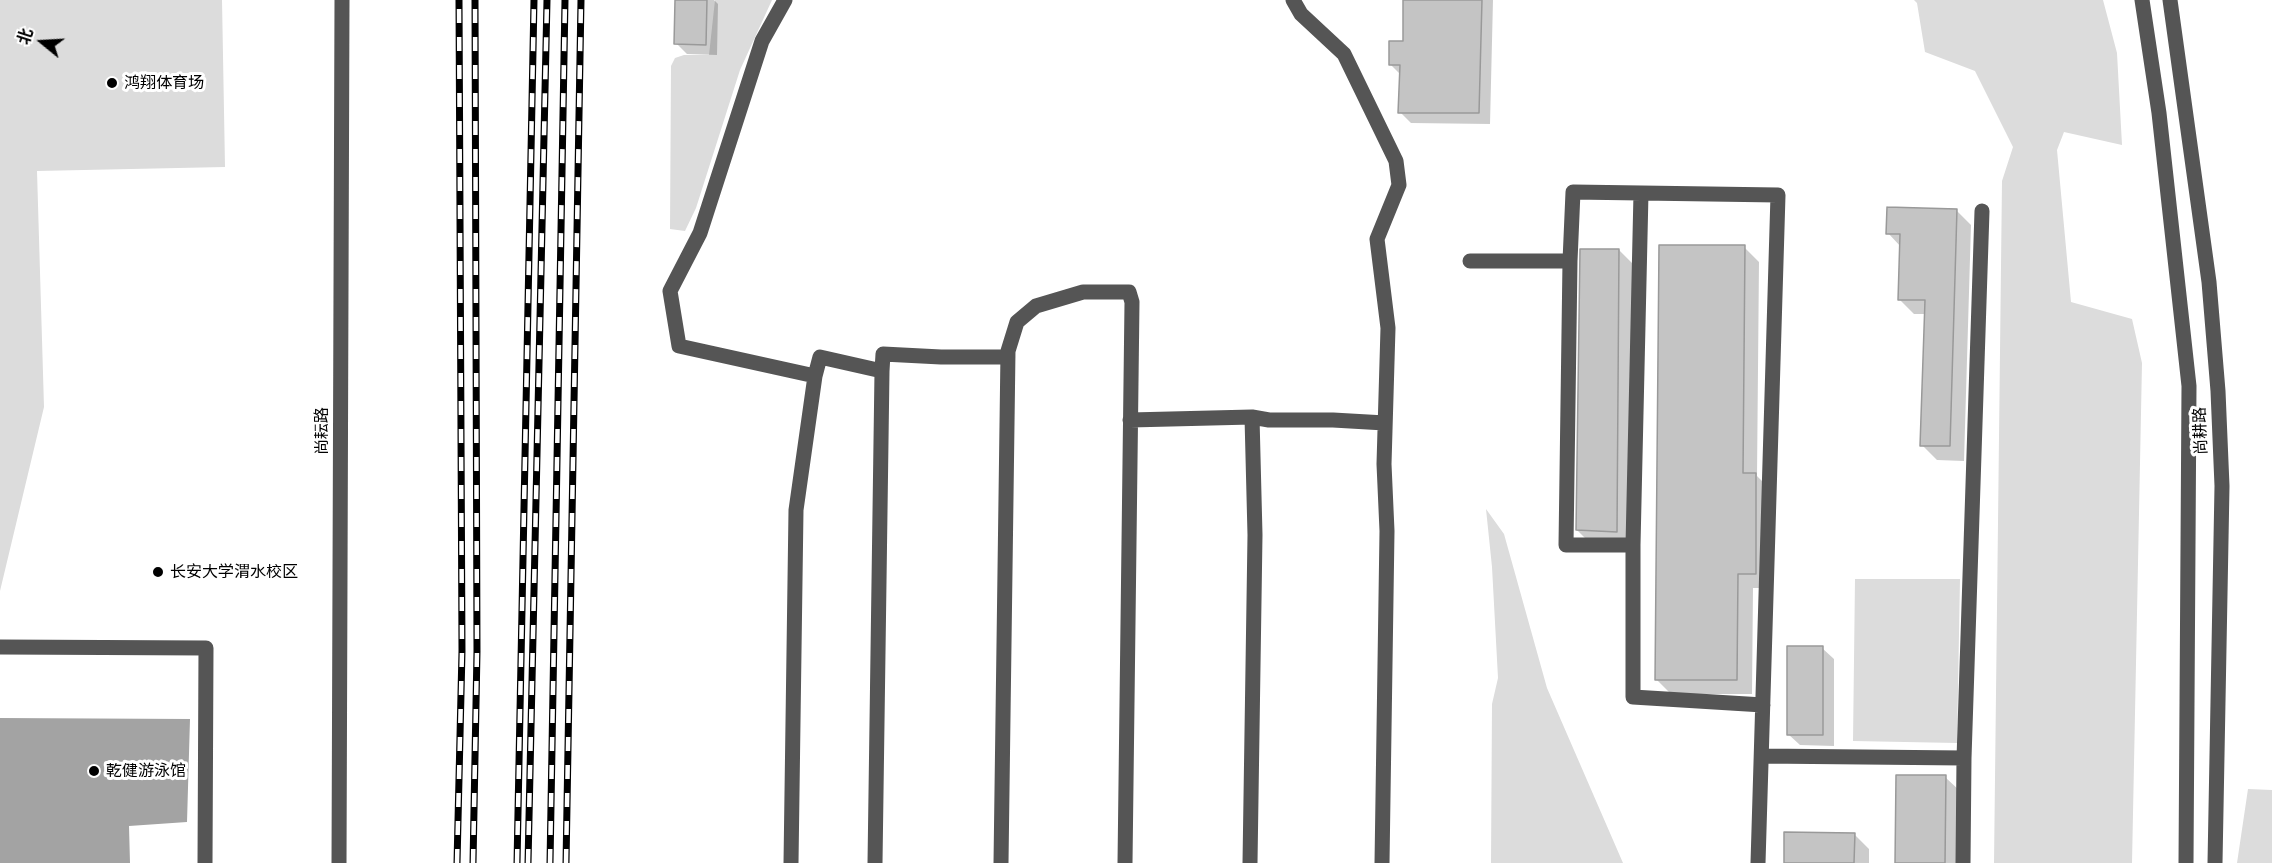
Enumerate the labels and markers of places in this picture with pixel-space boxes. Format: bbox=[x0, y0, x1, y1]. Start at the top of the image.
place label: 鸿翔体育场 bbox=[124, 73, 204, 93]
marker: 鸿翔体育场 bbox=[105, 76, 119, 90]
place label: 长安大学渭水校区 bbox=[170, 562, 298, 582]
marker: 长安大学渭水校区 bbox=[151, 565, 165, 579]
place label: 乾健游泳馆 bbox=[106, 761, 186, 781]
marker: 乾健游泳馆 bbox=[87, 764, 101, 778]

